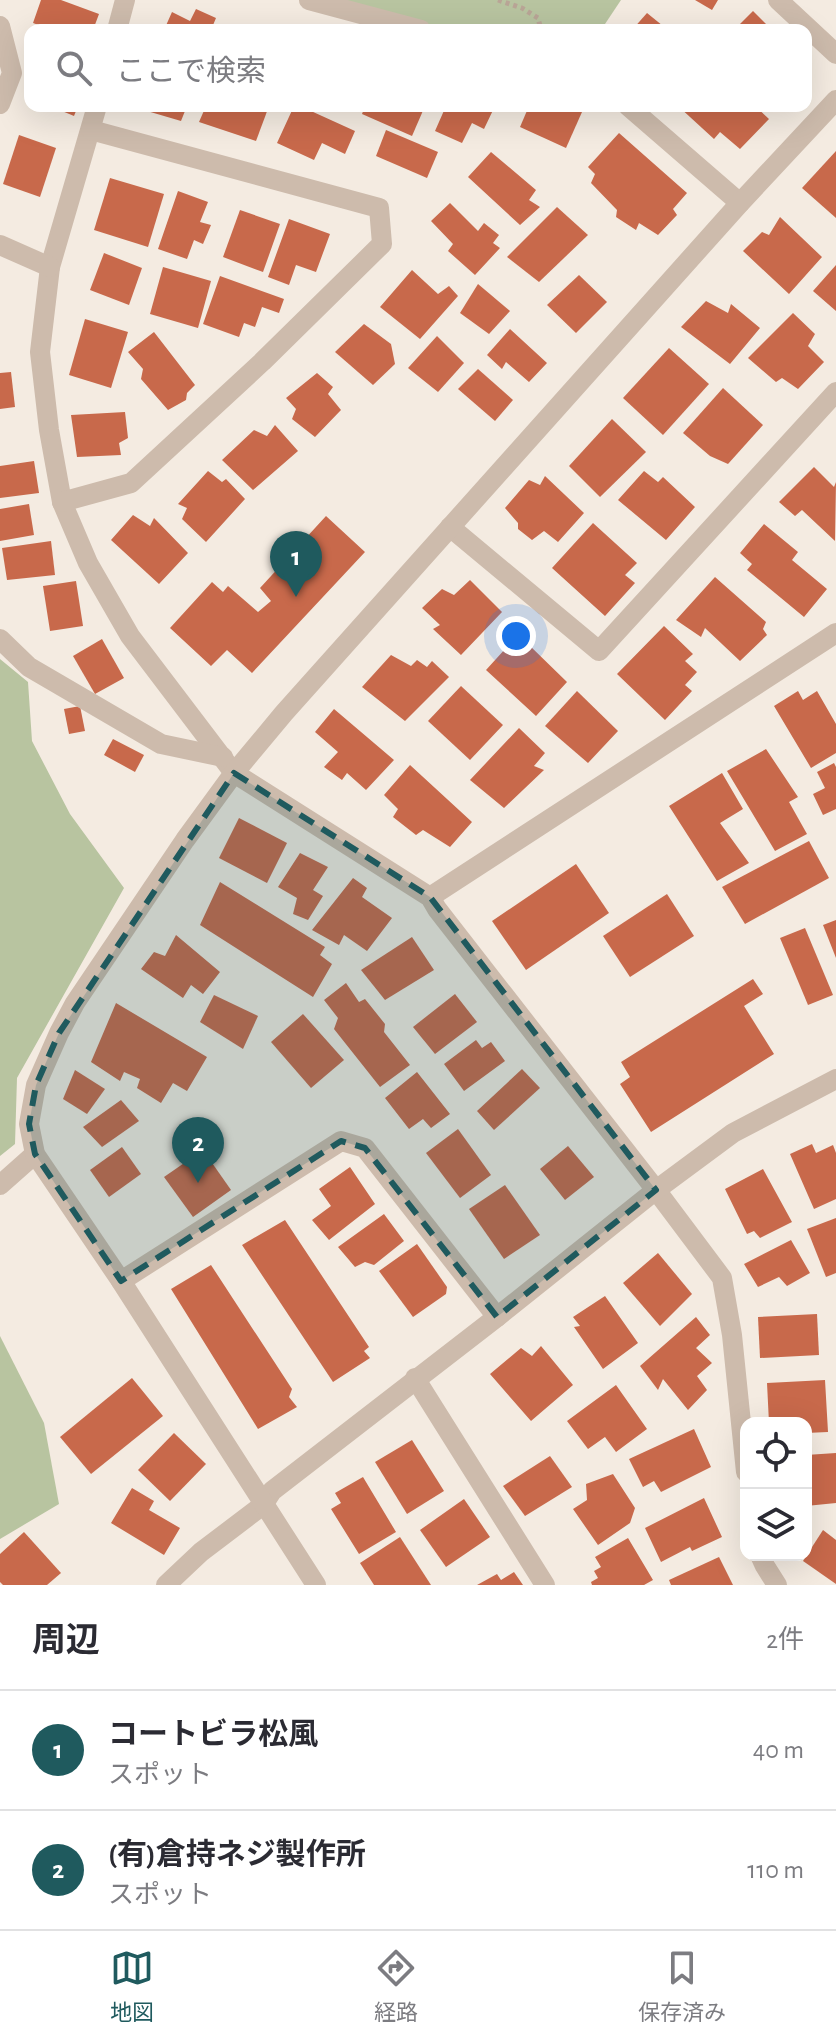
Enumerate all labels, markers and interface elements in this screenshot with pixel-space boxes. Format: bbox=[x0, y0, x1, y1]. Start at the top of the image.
search box bbox=[24, 24, 812, 112]
icon: search bbox=[52, 46, 96, 90]
text: ここで検索 bbox=[116, 57, 266, 87]
pin: 1 bbox=[270, 531, 322, 597]
your location bbox=[496, 616, 536, 656]
pin: 2 bbox=[172, 1117, 224, 1183]
map controls bbox=[740, 1417, 812, 1561]
button: locate bbox=[740, 1417, 812, 1489]
button: layers bbox=[740, 1489, 812, 1561]
text: 周辺 bbox=[32, 1624, 100, 1658]
text: 2件 bbox=[766, 1627, 804, 1653]
text: コートビラ松風 bbox=[108, 1720, 318, 1750]
text: 1 bbox=[53, 1737, 63, 1763]
text: 40 m bbox=[753, 1737, 804, 1763]
text: スポット bbox=[108, 1762, 212, 1788]
text: (有)倉持ネジ製作所 bbox=[108, 1840, 366, 1870]
text: 2 bbox=[52, 1857, 64, 1883]
text: 110 m bbox=[747, 1857, 804, 1883]
text: スポット bbox=[108, 1882, 212, 1908]
tab: 地図 bbox=[110, 1946, 154, 2026]
tab: 経路 bbox=[374, 1946, 418, 2026]
tab: 保存済み bbox=[638, 1946, 726, 2026]

